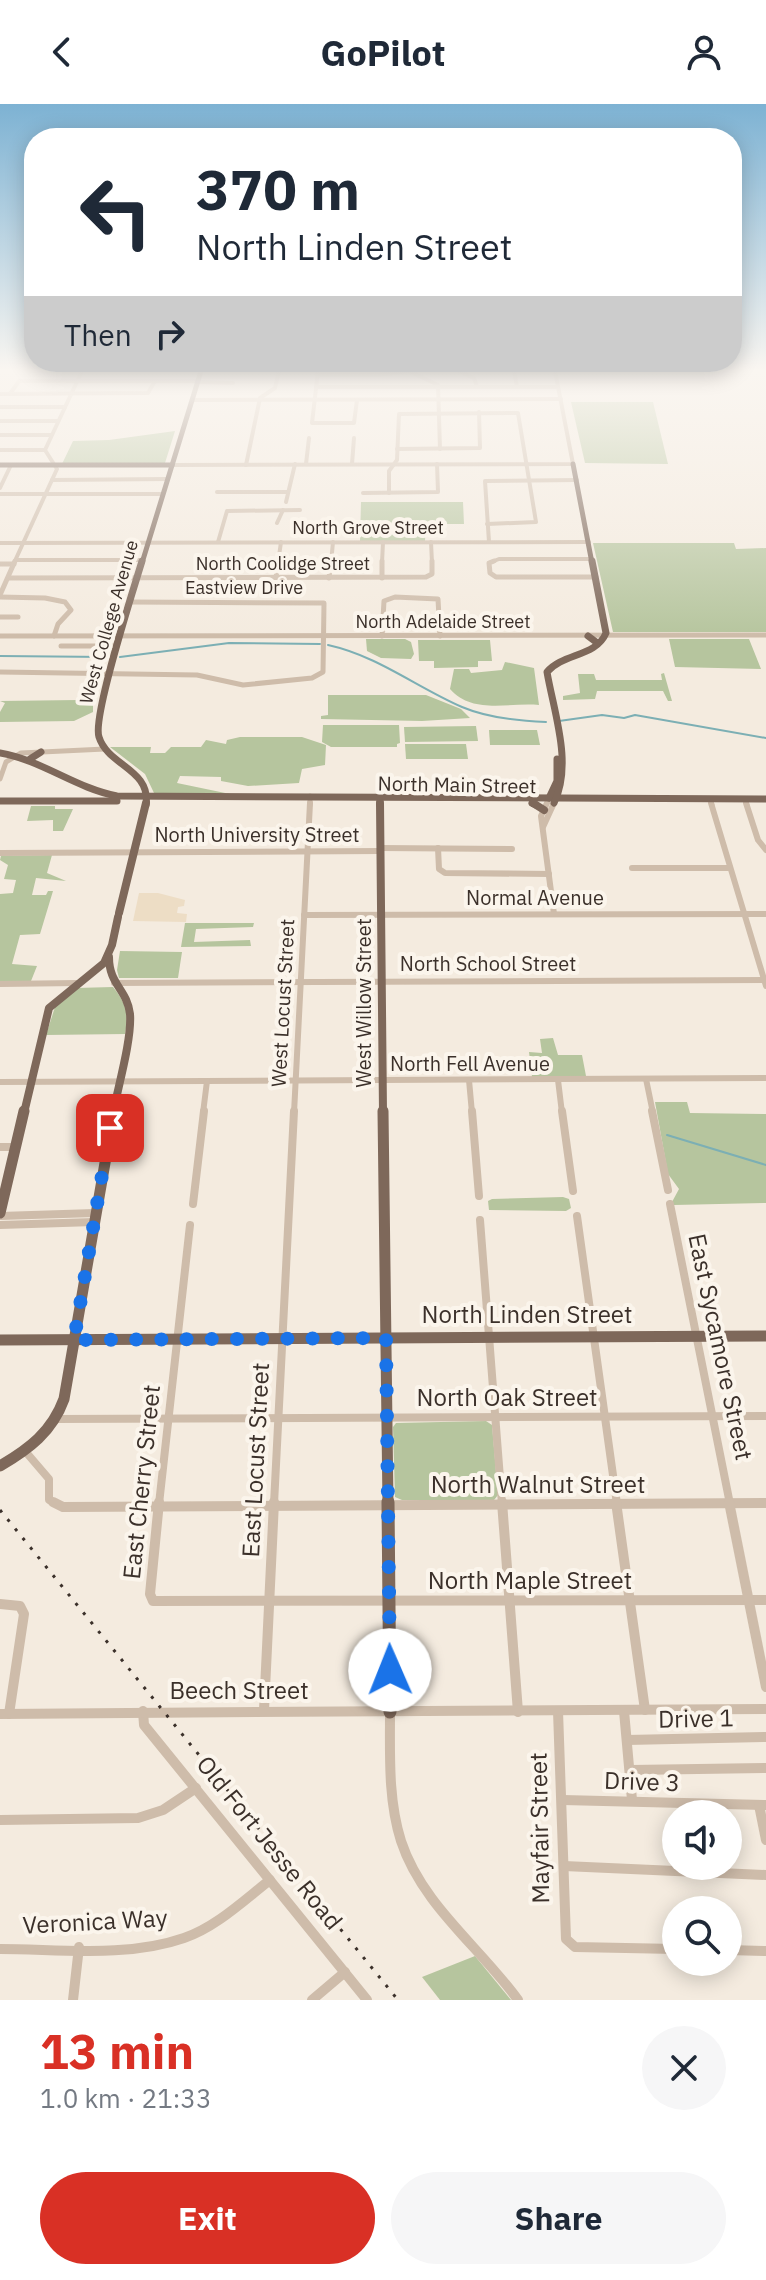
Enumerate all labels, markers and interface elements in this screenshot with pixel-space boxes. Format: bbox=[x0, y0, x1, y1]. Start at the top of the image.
text: GoPilot bbox=[321, 29, 445, 76]
icon: back bbox=[40, 30, 84, 74]
icon: person bbox=[682, 30, 726, 74]
text: 370 m bbox=[196, 153, 360, 225]
icon: left bbox=[64, 160, 168, 264]
text: North Linden Street bbox=[196, 223, 512, 270]
icon: right bbox=[148, 312, 192, 356]
text: Then bbox=[64, 315, 132, 354]
street label: North Grove Street bbox=[292, 516, 444, 539]
street label: West College Avenue bbox=[74, 537, 143, 706]
street label: North Coolidge Street bbox=[196, 552, 370, 575]
street label: Eastview Drive bbox=[185, 576, 303, 599]
street label: North Adelaide Street bbox=[355, 610, 531, 633]
street label: North Main Street bbox=[377, 770, 537, 799]
street label: North University Street bbox=[154, 821, 360, 848]
street label: Normal Avenue bbox=[466, 884, 604, 911]
street label: West Locust Street bbox=[265, 918, 300, 1088]
street label: West Willow Street bbox=[350, 918, 377, 1088]
street label: North School Street bbox=[400, 950, 576, 977]
street label: North Fell Avenue bbox=[390, 1050, 550, 1077]
pin bbox=[76, 1094, 144, 1162]
icon: arrive bbox=[88, 1106, 132, 1150]
street label: East Sycamore Street bbox=[681, 1231, 761, 1463]
street label: North Linden Street bbox=[422, 1298, 632, 1330]
street label: East Locust Street bbox=[234, 1362, 276, 1558]
street label: North Oak Street bbox=[417, 1381, 597, 1413]
street label: East Cherry Street bbox=[115, 1383, 167, 1581]
street label: North Walnut Street bbox=[431, 1468, 645, 1500]
street label: North Maple Street bbox=[428, 1564, 632, 1596]
position arrow bbox=[348, 1628, 432, 1712]
street label: Beech Street bbox=[169, 1674, 309, 1706]
street label: Drive 1 bbox=[658, 1701, 734, 1735]
street label: Old Fort Jesse Road bbox=[190, 1749, 350, 1936]
street label: Mayfair Street bbox=[522, 1752, 556, 1904]
street label: Drive 3 bbox=[604, 1764, 680, 1798]
map controls bbox=[662, 1800, 742, 1976]
button: sound bbox=[662, 1800, 742, 1880]
button: search bbox=[662, 1896, 742, 1976]
street label: Veronica Way bbox=[22, 1901, 168, 1941]
text: 13 min bbox=[40, 2020, 194, 2082]
button: close bbox=[642, 2026, 726, 2110]
text: 1.0 km · 21:33 bbox=[40, 2081, 212, 2115]
button: Exit bbox=[40, 2172, 375, 2264]
button: Share bbox=[391, 2172, 726, 2264]

